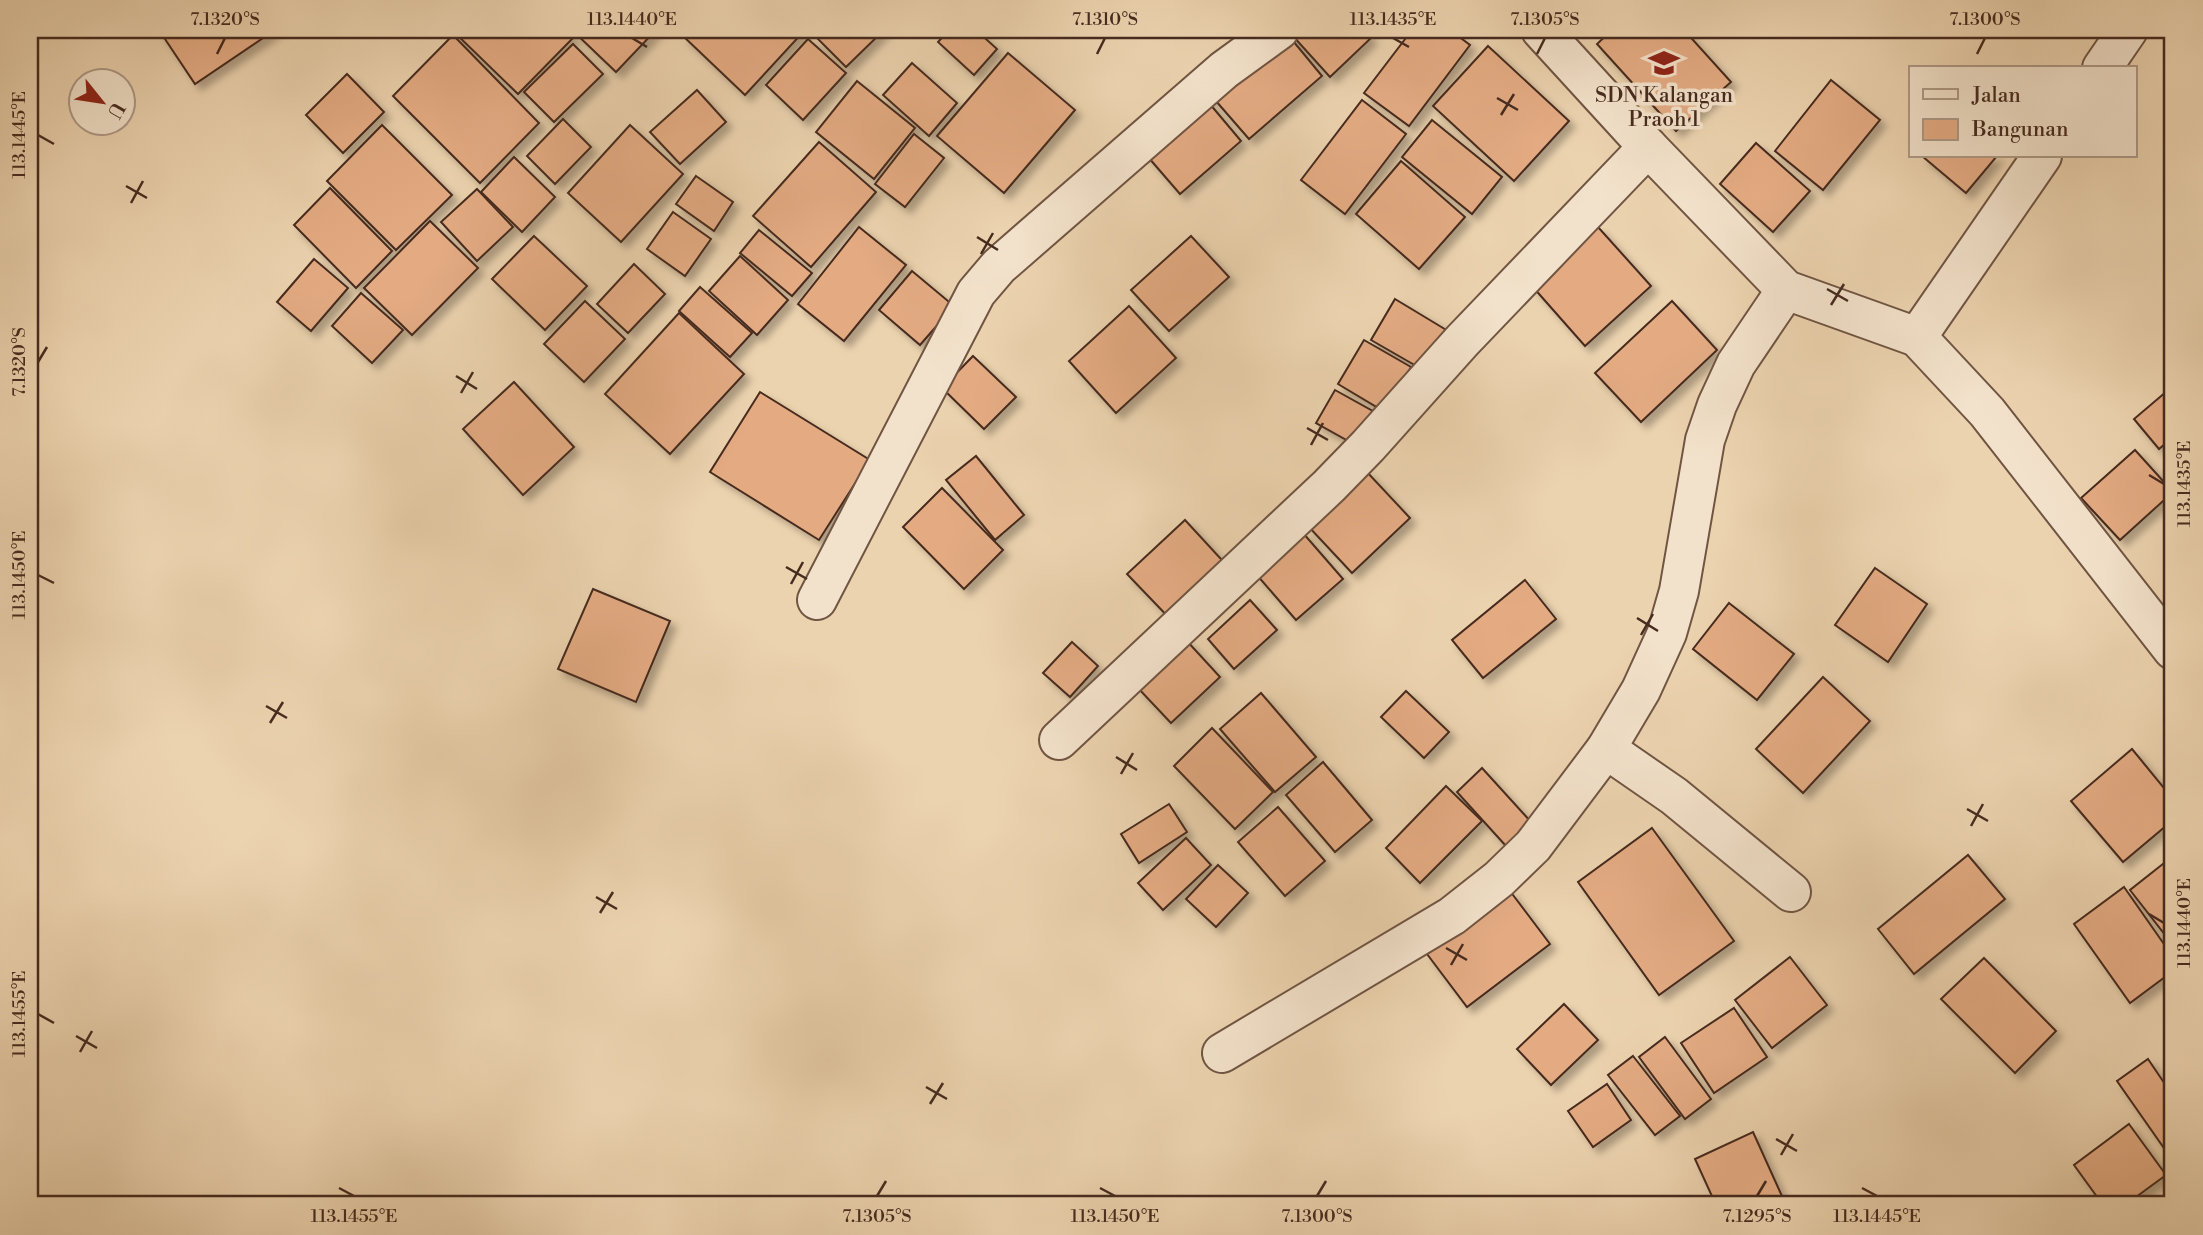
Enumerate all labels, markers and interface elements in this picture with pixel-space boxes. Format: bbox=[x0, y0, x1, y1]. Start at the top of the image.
text: 7.1320°S bbox=[190, 8, 260, 31]
text: 113.1440°E bbox=[587, 8, 677, 31]
text: 7.1310°S bbox=[1072, 8, 1138, 31]
text: 113.1435°E bbox=[1350, 8, 1436, 31]
text: 7.1305°S bbox=[1510, 8, 1580, 31]
text: 7.1300°S bbox=[1949, 8, 2021, 31]
school or university icon: SDN Kalangan Praoh 1 bbox=[1647, 46, 1681, 80]
north arrow bbox=[66, 66, 136, 136]
legend bbox=[1909, 66, 2136, 158]
place label: SDN Kalangan Praoh 1 bbox=[1595, 83, 1734, 133]
text: Jalan bbox=[1971, 83, 2021, 109]
text: 113.1445°E bbox=[8, 91, 31, 179]
text: U bbox=[102, 98, 130, 123]
text: Bangunan bbox=[1971, 117, 2069, 143]
text: 7.1320°S bbox=[8, 327, 31, 397]
text: 113.1435°E bbox=[2173, 441, 2196, 527]
text: 113.1450°E bbox=[8, 531, 31, 619]
text: 113.1440°E bbox=[2173, 878, 2196, 968]
text: 113.1455°E bbox=[8, 971, 31, 1057]
text: 113.1455°E bbox=[311, 1205, 397, 1228]
text: 7.1305°S bbox=[842, 1205, 912, 1228]
text: 113.1450°E bbox=[1071, 1205, 1159, 1228]
text: 7.1300°S bbox=[1281, 1205, 1353, 1228]
text: 7.1295°S bbox=[1723, 1205, 1792, 1228]
text: 113.1445°E bbox=[1833, 1205, 1921, 1228]

